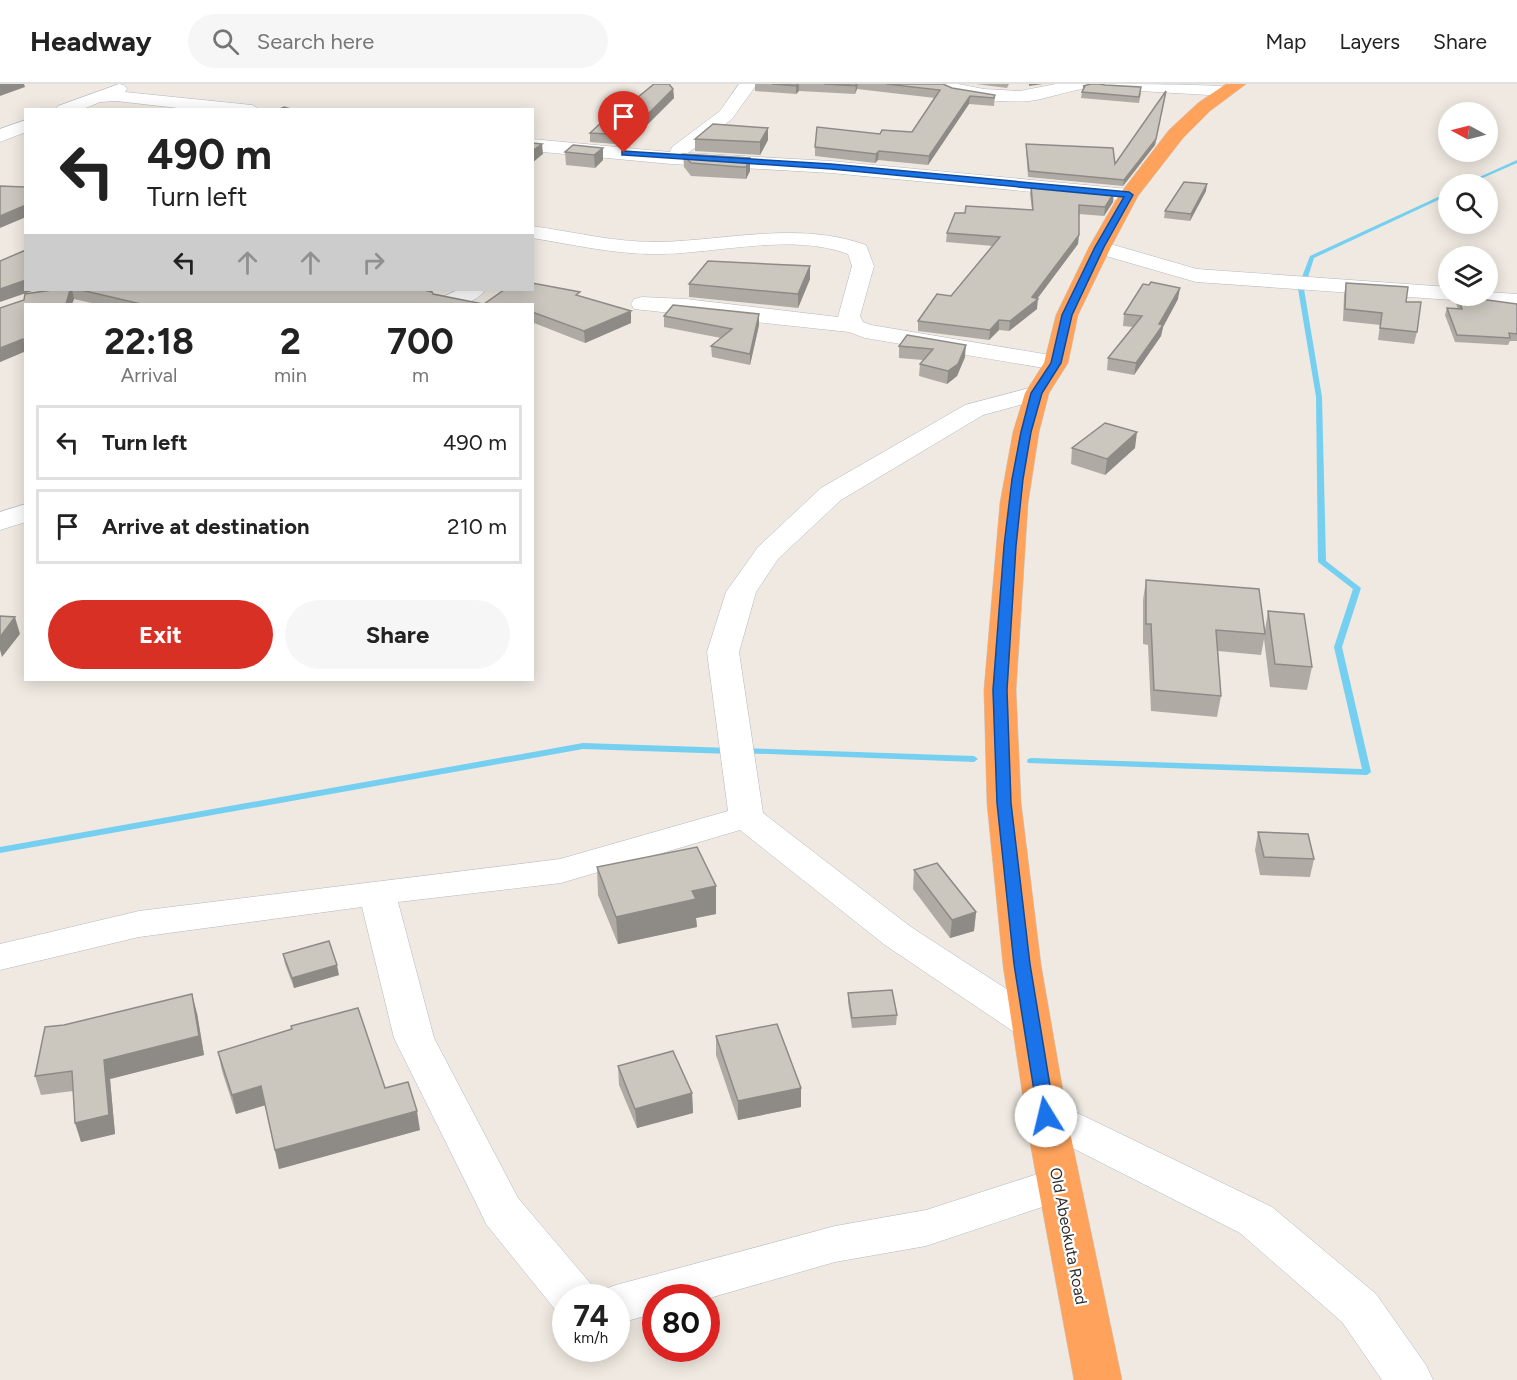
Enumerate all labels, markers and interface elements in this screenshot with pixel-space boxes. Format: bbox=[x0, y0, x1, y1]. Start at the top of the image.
search box bbox=[188, 14, 608, 68]
text: Headway bbox=[30, 24, 152, 58]
icon: search bbox=[209, 25, 242, 58]
text: Search here bbox=[257, 28, 374, 55]
text: Map bbox=[1266, 29, 1306, 54]
text: Layers bbox=[1339, 29, 1400, 54]
text: Share bbox=[1433, 29, 1487, 54]
pin bbox=[598, 91, 649, 153]
icon: arrive bbox=[607, 100, 640, 133]
north arrow bbox=[1438, 102, 1498, 162]
map controls bbox=[1438, 102, 1498, 306]
text: 490 m bbox=[147, 129, 272, 180]
icon: left bbox=[48, 132, 126, 210]
button: search bbox=[1438, 174, 1498, 234]
text: Turn left bbox=[147, 180, 247, 213]
icon: left bbox=[168, 246, 201, 279]
icon: ahead bbox=[231, 246, 264, 279]
icon: ahead bbox=[294, 246, 327, 279]
icon: right bbox=[357, 246, 390, 279]
button: layers bbox=[1438, 246, 1498, 306]
text: 22:18 bbox=[104, 320, 194, 363]
text: 2 bbox=[280, 320, 301, 363]
text: 700 bbox=[387, 320, 454, 363]
text: Arrival bbox=[121, 363, 177, 387]
text: min bbox=[274, 363, 307, 387]
text: m bbox=[412, 363, 429, 387]
icon: left bbox=[51, 426, 84, 459]
text: Turn left bbox=[102, 429, 188, 456]
text: 490 m bbox=[443, 429, 507, 456]
icon: arrive bbox=[51, 510, 84, 543]
text: Arrive at destination bbox=[102, 513, 310, 540]
text: 210 m bbox=[447, 513, 507, 540]
button: Exit bbox=[48, 600, 273, 669]
button: Share bbox=[285, 600, 510, 669]
position arrow bbox=[1014, 1084, 1078, 1148]
street label: Old Abeokuta Road bbox=[1046, 1166, 1091, 1306]
speed limit sign: 80 bbox=[642, 1284, 720, 1362]
text: 74 bbox=[573, 1297, 609, 1334]
text: km/h bbox=[574, 1329, 608, 1347]

